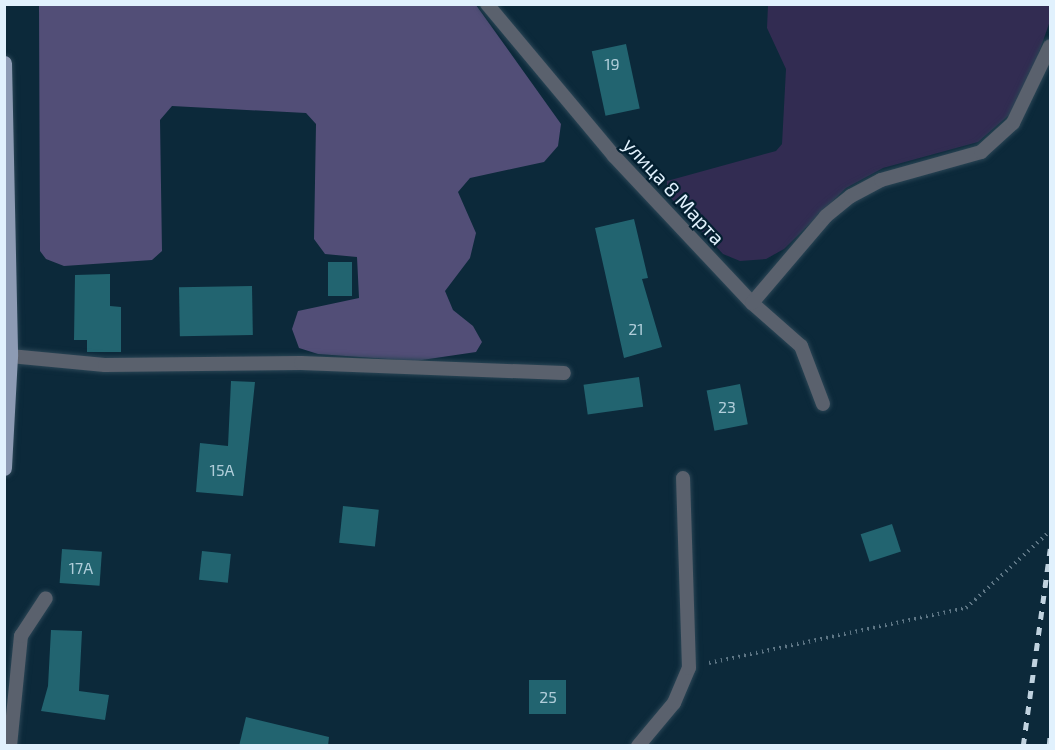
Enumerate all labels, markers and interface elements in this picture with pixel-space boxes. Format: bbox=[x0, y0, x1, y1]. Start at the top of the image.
house number: 19 bbox=[604, 54, 620, 74]
street label: улица 8 Марта bbox=[618, 132, 730, 250]
house number: 21 bbox=[628, 319, 644, 339]
house number: 23 bbox=[718, 397, 736, 417]
house number: 15А bbox=[210, 460, 234, 480]
house number: 17А bbox=[69, 558, 93, 578]
house number: 25 bbox=[539, 687, 557, 707]

